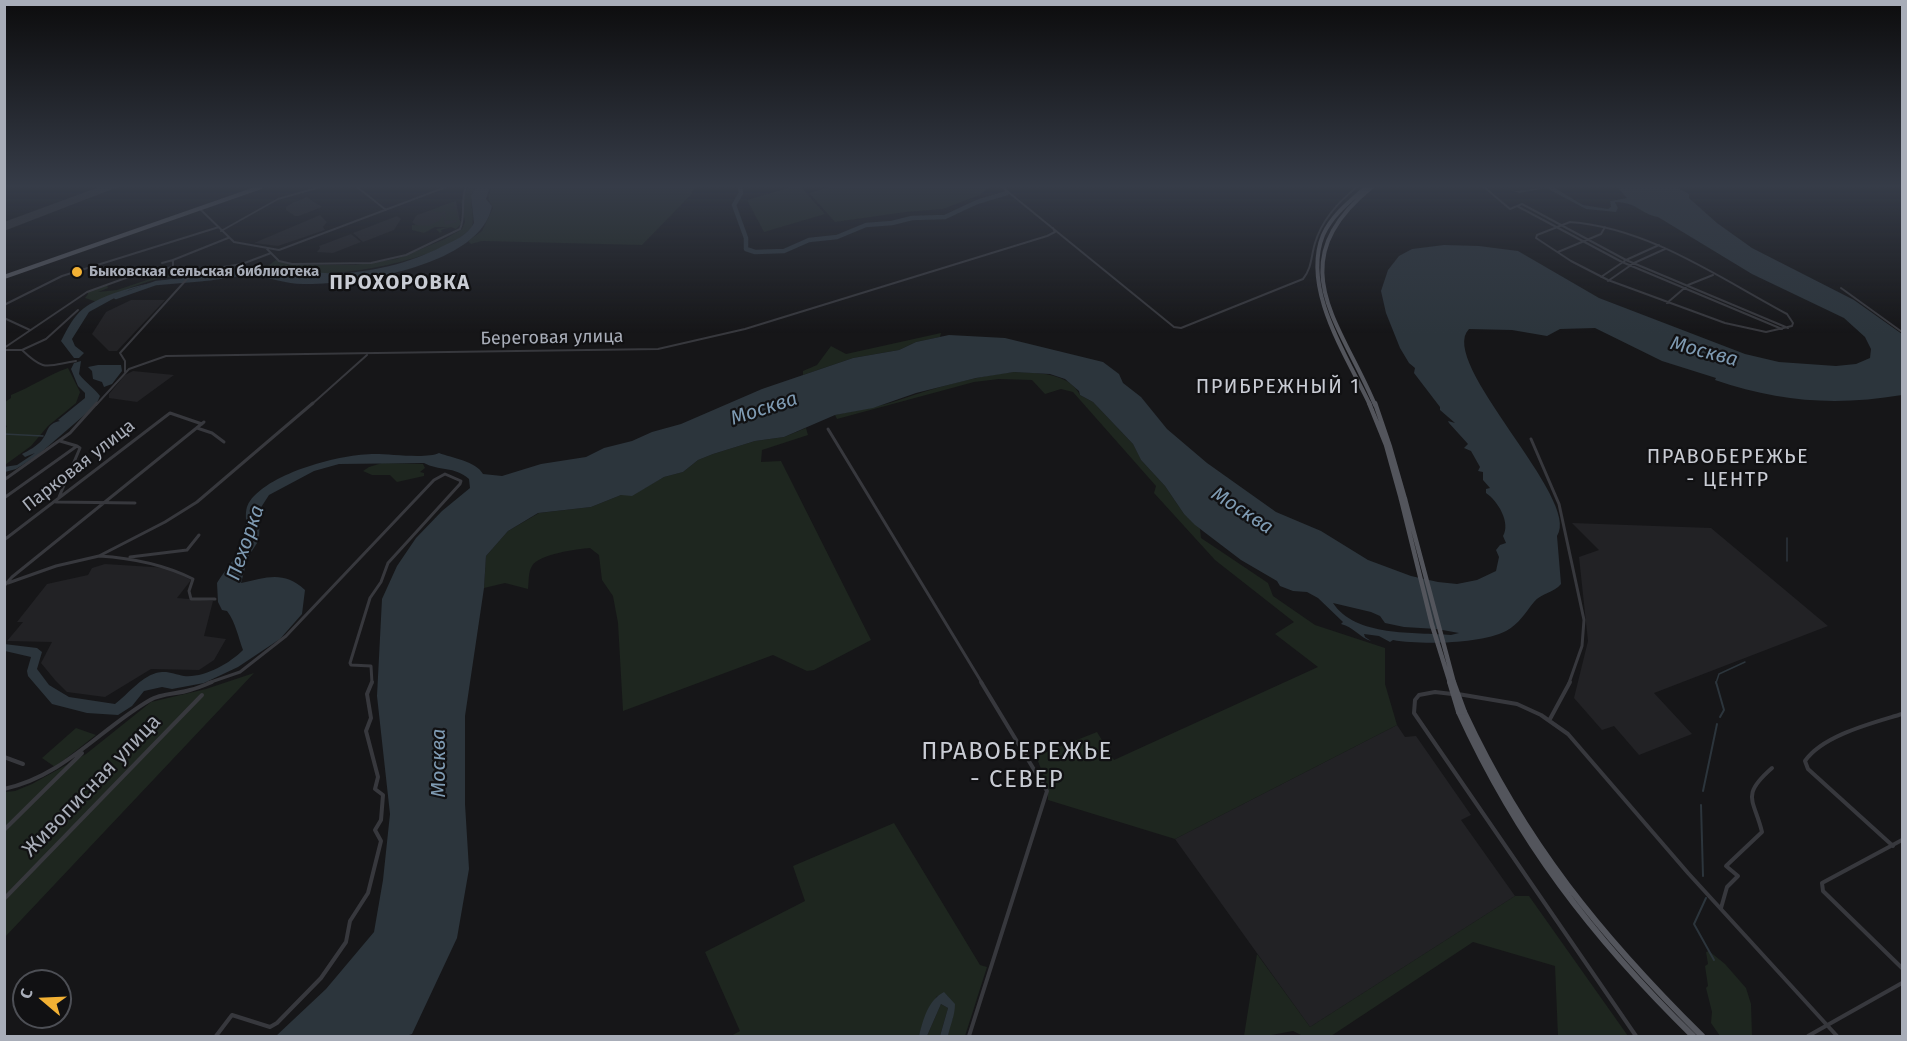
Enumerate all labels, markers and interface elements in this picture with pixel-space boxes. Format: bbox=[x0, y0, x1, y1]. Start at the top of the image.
place label: Быковская сельская библиотека bbox=[89, 263, 319, 281]
marker: Быковская сельская библиотека bbox=[70, 265, 84, 279]
district label: ПРОХОРОВКА bbox=[329, 271, 471, 295]
street label: Береговая улица bbox=[480, 326, 624, 350]
water label: Москва bbox=[1668, 331, 1740, 373]
district label: ПРИБРЕЖНЫЙ 1 bbox=[1196, 375, 1360, 399]
water label: Москва bbox=[728, 387, 800, 431]
street label: Парковая улица bbox=[18, 415, 140, 517]
district label: ПРАВОБЕРЕЖЬЕ - ЦЕНТР bbox=[1647, 445, 1809, 492]
water label: Москва bbox=[1207, 482, 1277, 540]
water label: Пехорка bbox=[222, 502, 270, 584]
street label: Живописная улица bbox=[17, 709, 167, 863]
water label: Москва bbox=[427, 729, 451, 797]
district label: ПРАВОБЕРЕЖЬЕ - СЕВЕР bbox=[921, 738, 1113, 794]
north arrow bbox=[12, 969, 72, 1029]
text: С bbox=[16, 986, 37, 1001]

